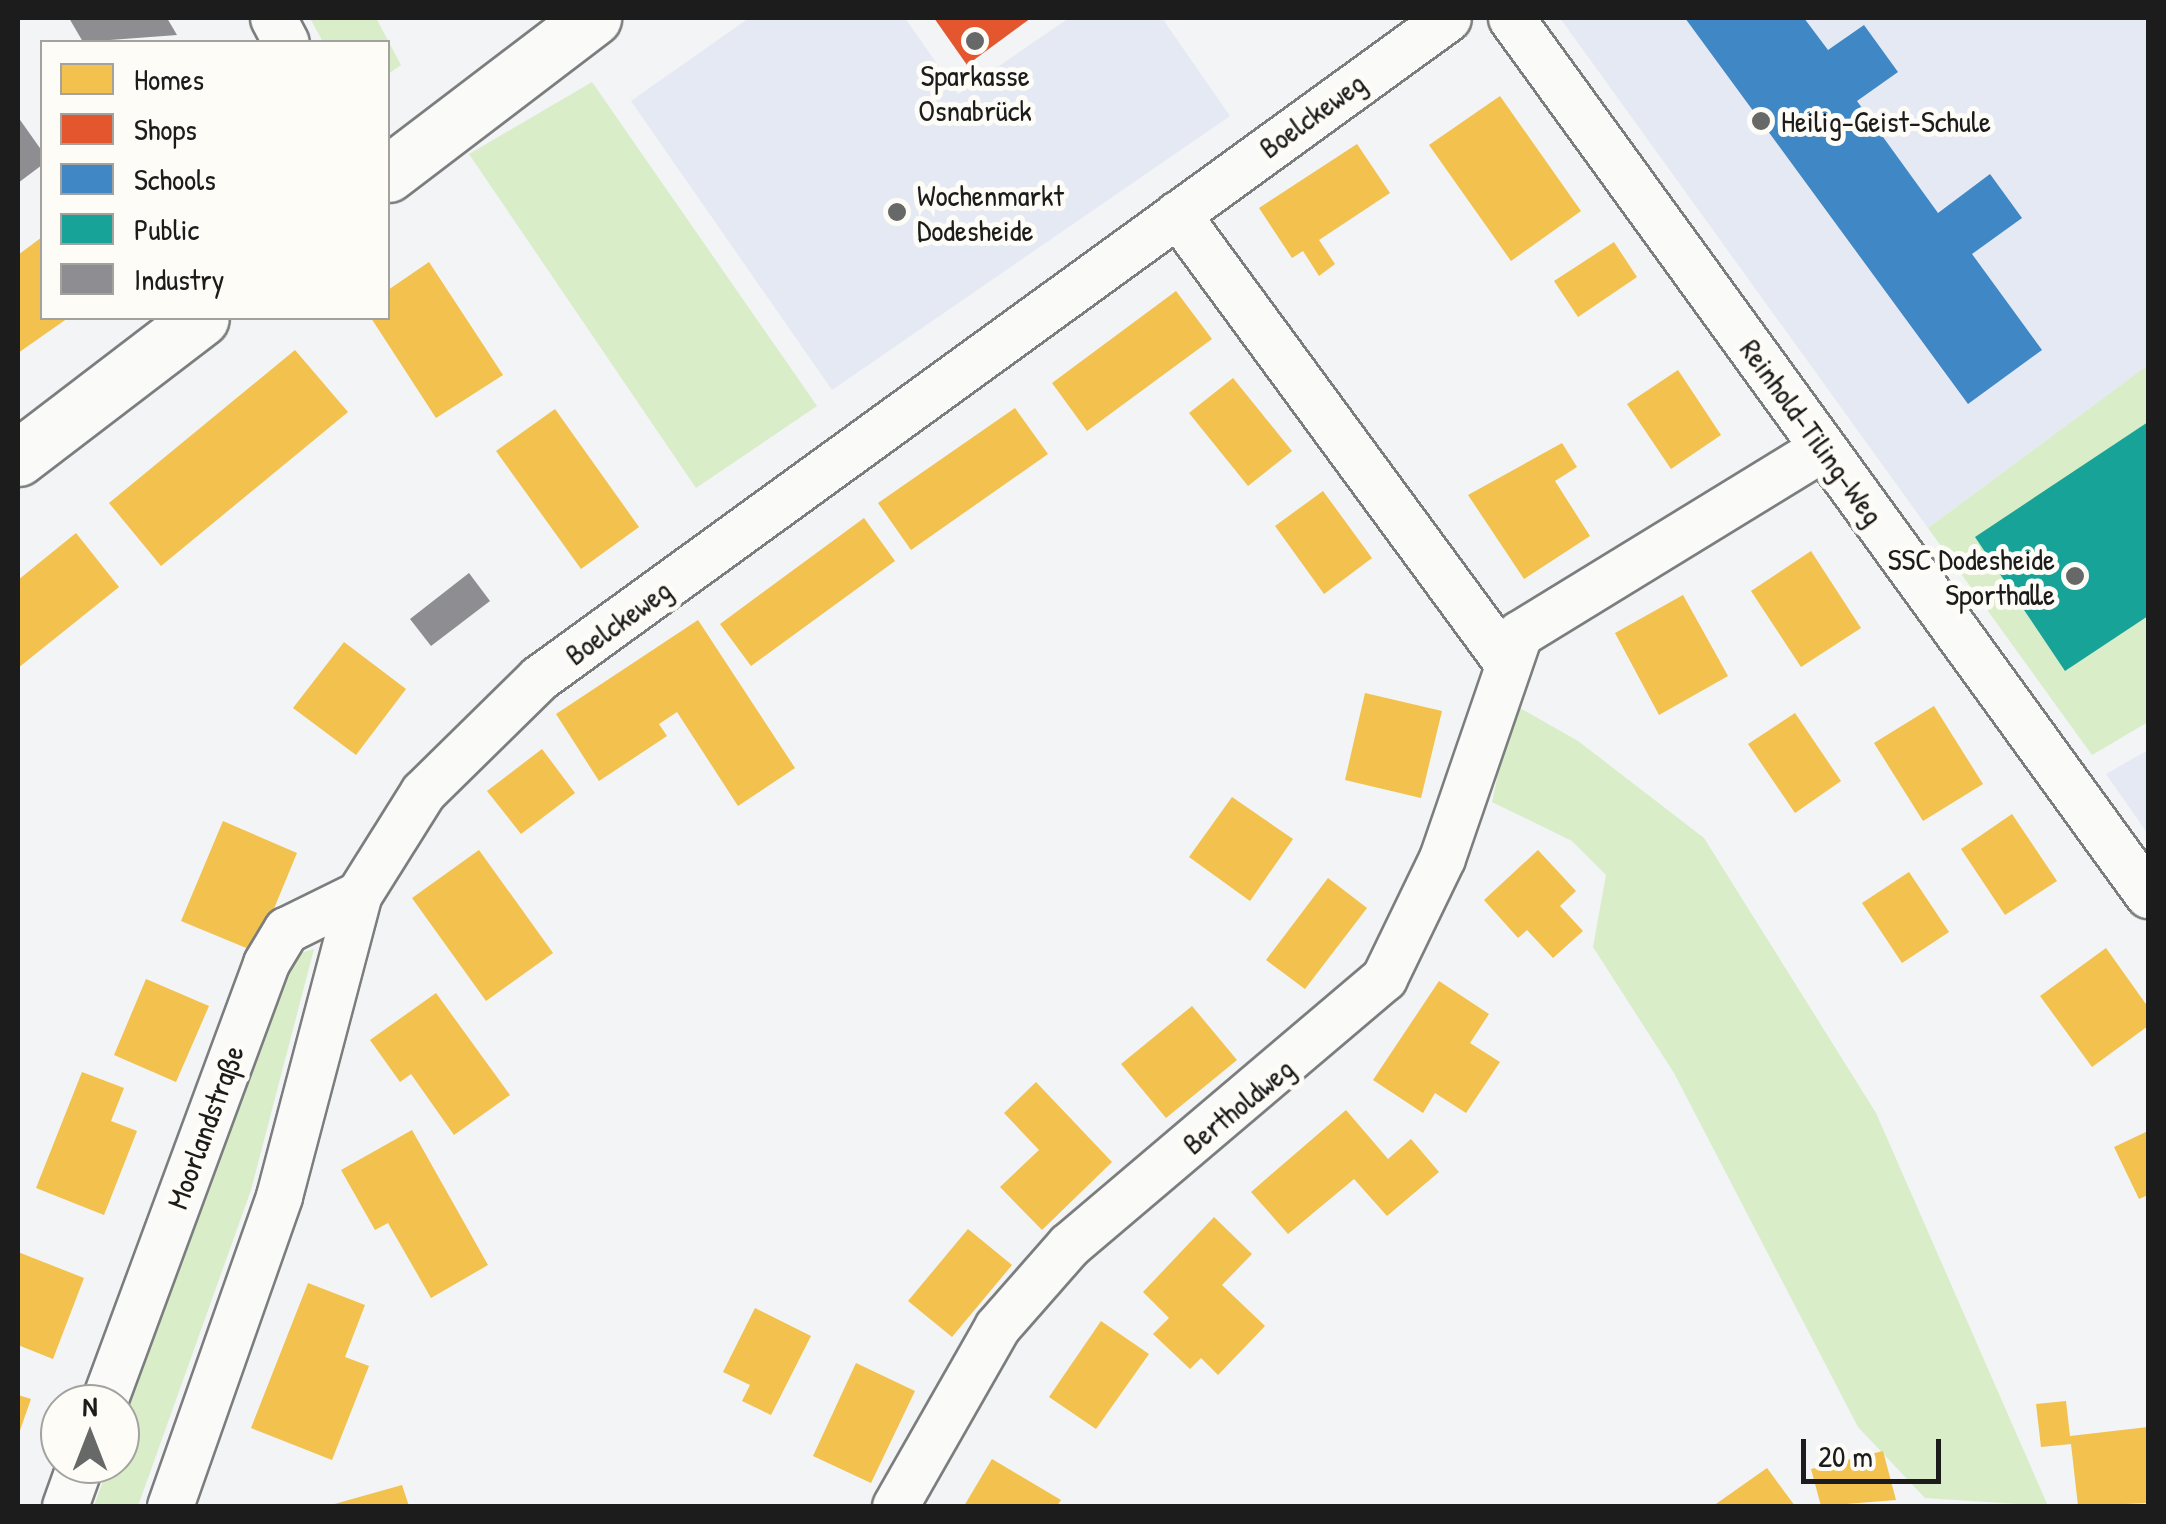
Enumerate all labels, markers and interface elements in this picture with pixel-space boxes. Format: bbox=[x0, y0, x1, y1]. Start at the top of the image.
marker: Sparkasse Osnabrück bbox=[964, 30, 986, 52]
legend bbox=[40, 40, 390, 320]
place label: Sparkasse Osnabrück bbox=[918, 57, 1032, 128]
text: Homes bbox=[134, 59, 204, 99]
street label: Boelckeweg bbox=[1252, 64, 1372, 166]
place label: Heilig-Geist-Schule bbox=[1781, 103, 1991, 139]
text: Shops bbox=[134, 109, 197, 149]
marker: Heilig-Geist-Schule bbox=[1750, 110, 1772, 132]
text: Schools bbox=[134, 159, 216, 199]
place label: Wochenmarkt Dodesheide bbox=[917, 177, 1064, 248]
marker: Wochenmarkt Dodesheide bbox=[886, 201, 908, 223]
text: Public bbox=[134, 209, 199, 249]
text: Industry bbox=[134, 259, 224, 299]
street label: Reinhold-Tiling-Weg bbox=[1733, 332, 1891, 532]
place label: SSC Dodesheide Sporthalle bbox=[1888, 541, 2055, 612]
marker: SSC Dodesheide Sporthalle bbox=[2064, 565, 2086, 587]
street label: Boelckeweg bbox=[558, 571, 678, 673]
street label: Moorlandstraße bbox=[159, 1040, 251, 1214]
street label: Bertholdweg bbox=[1175, 1050, 1301, 1162]
north arrow bbox=[40, 1384, 140, 1484]
text: N bbox=[83, 1387, 97, 1425]
scale bar bbox=[1806, 1419, 1946, 1481]
text: 20 m bbox=[1818, 1436, 1873, 1476]

